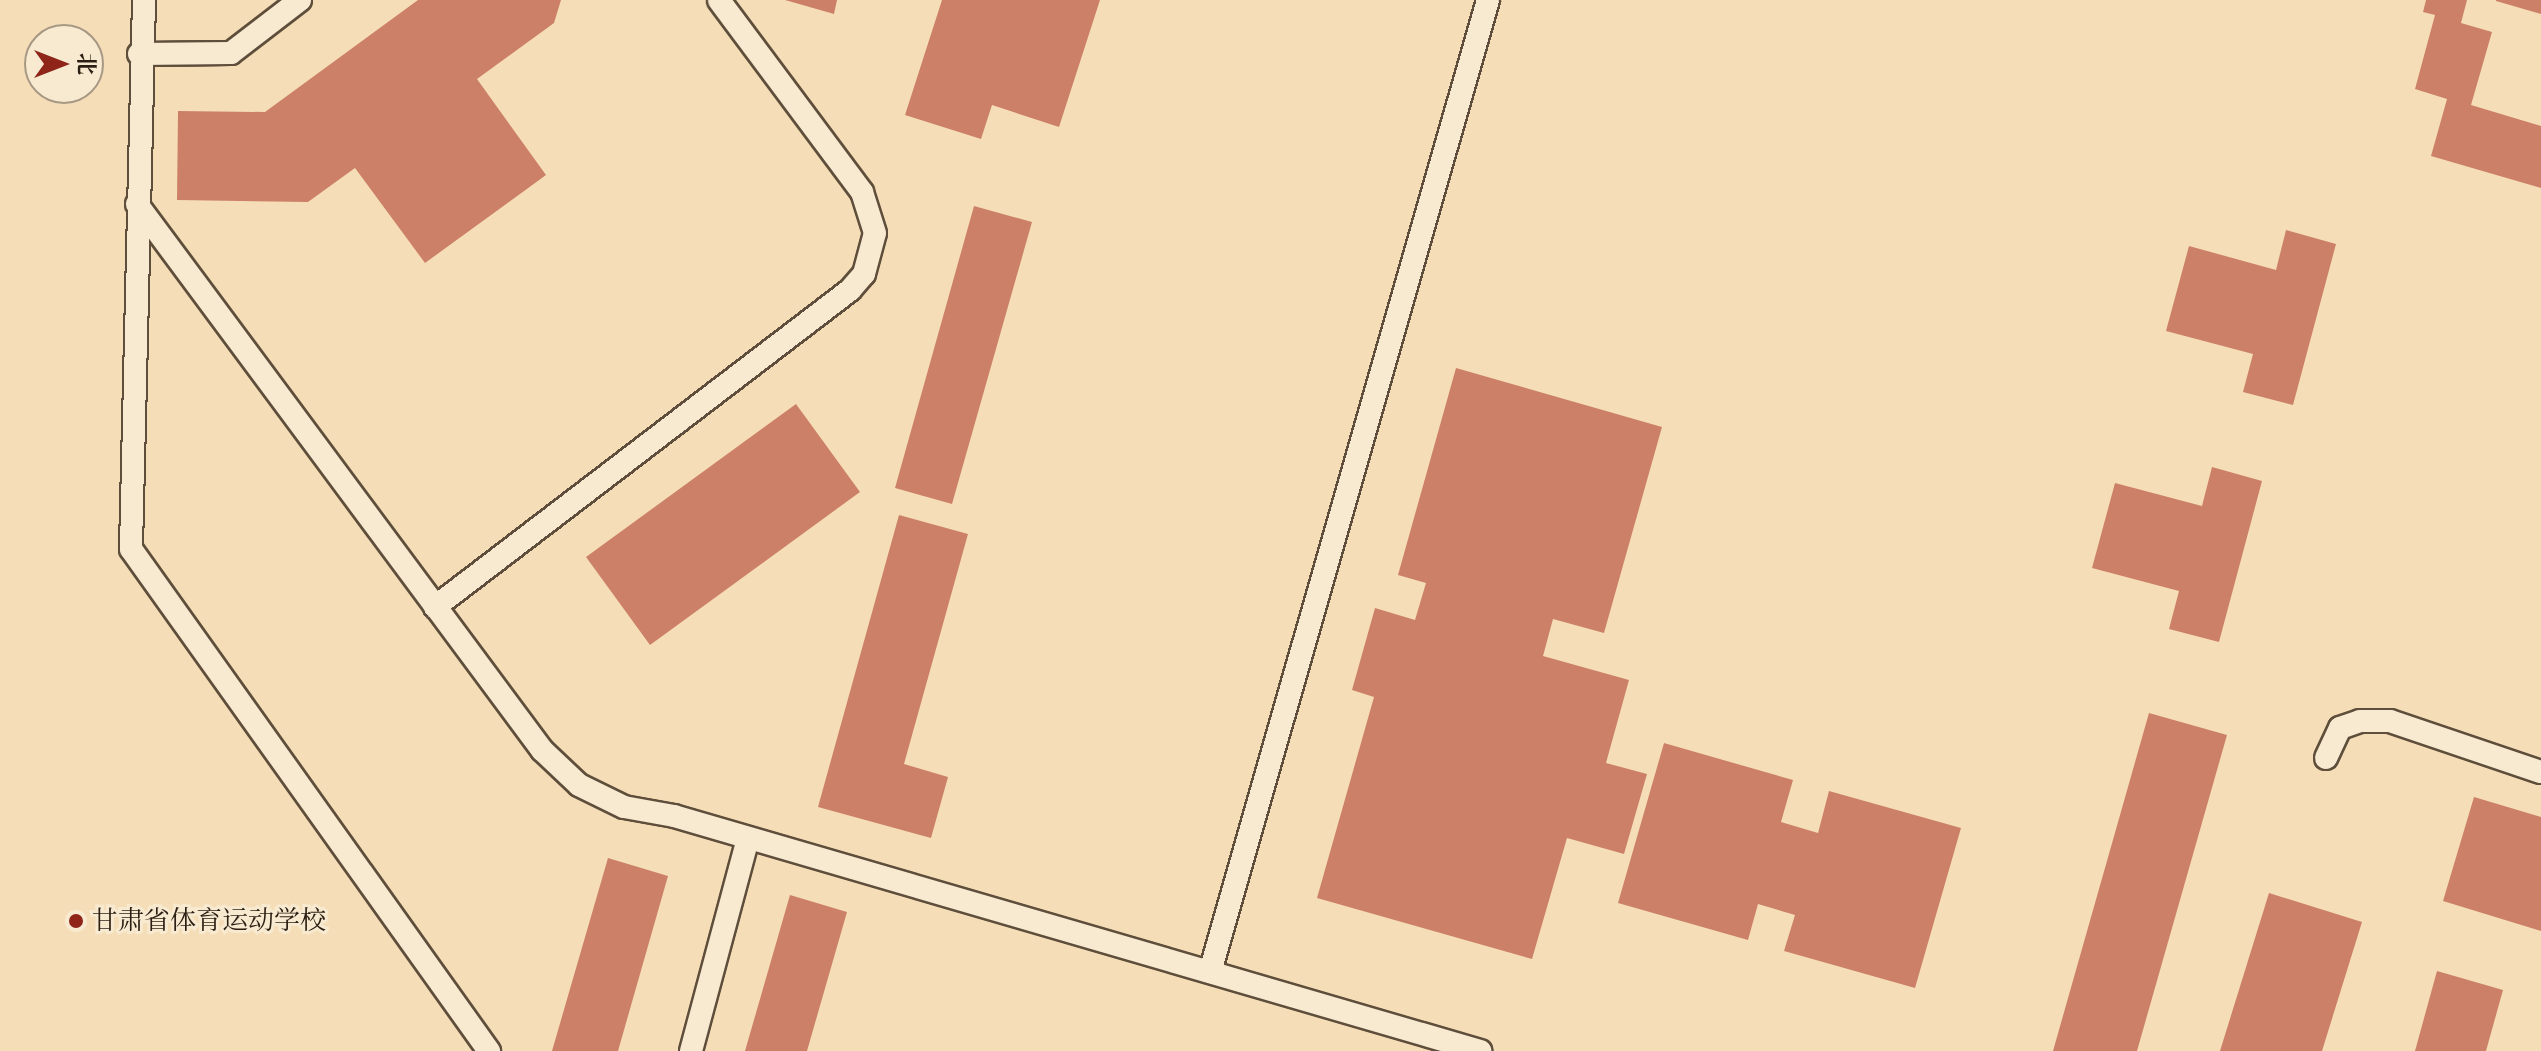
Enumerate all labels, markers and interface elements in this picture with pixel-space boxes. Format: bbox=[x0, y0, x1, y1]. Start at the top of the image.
north arrow bbox=[24, 24, 104, 104]
text: 北 bbox=[71, 53, 101, 75]
place label: 甘肃省体育运动学校 bbox=[92, 905, 326, 937]
marker: 甘肃省体育运动学校 bbox=[67, 912, 85, 930]

